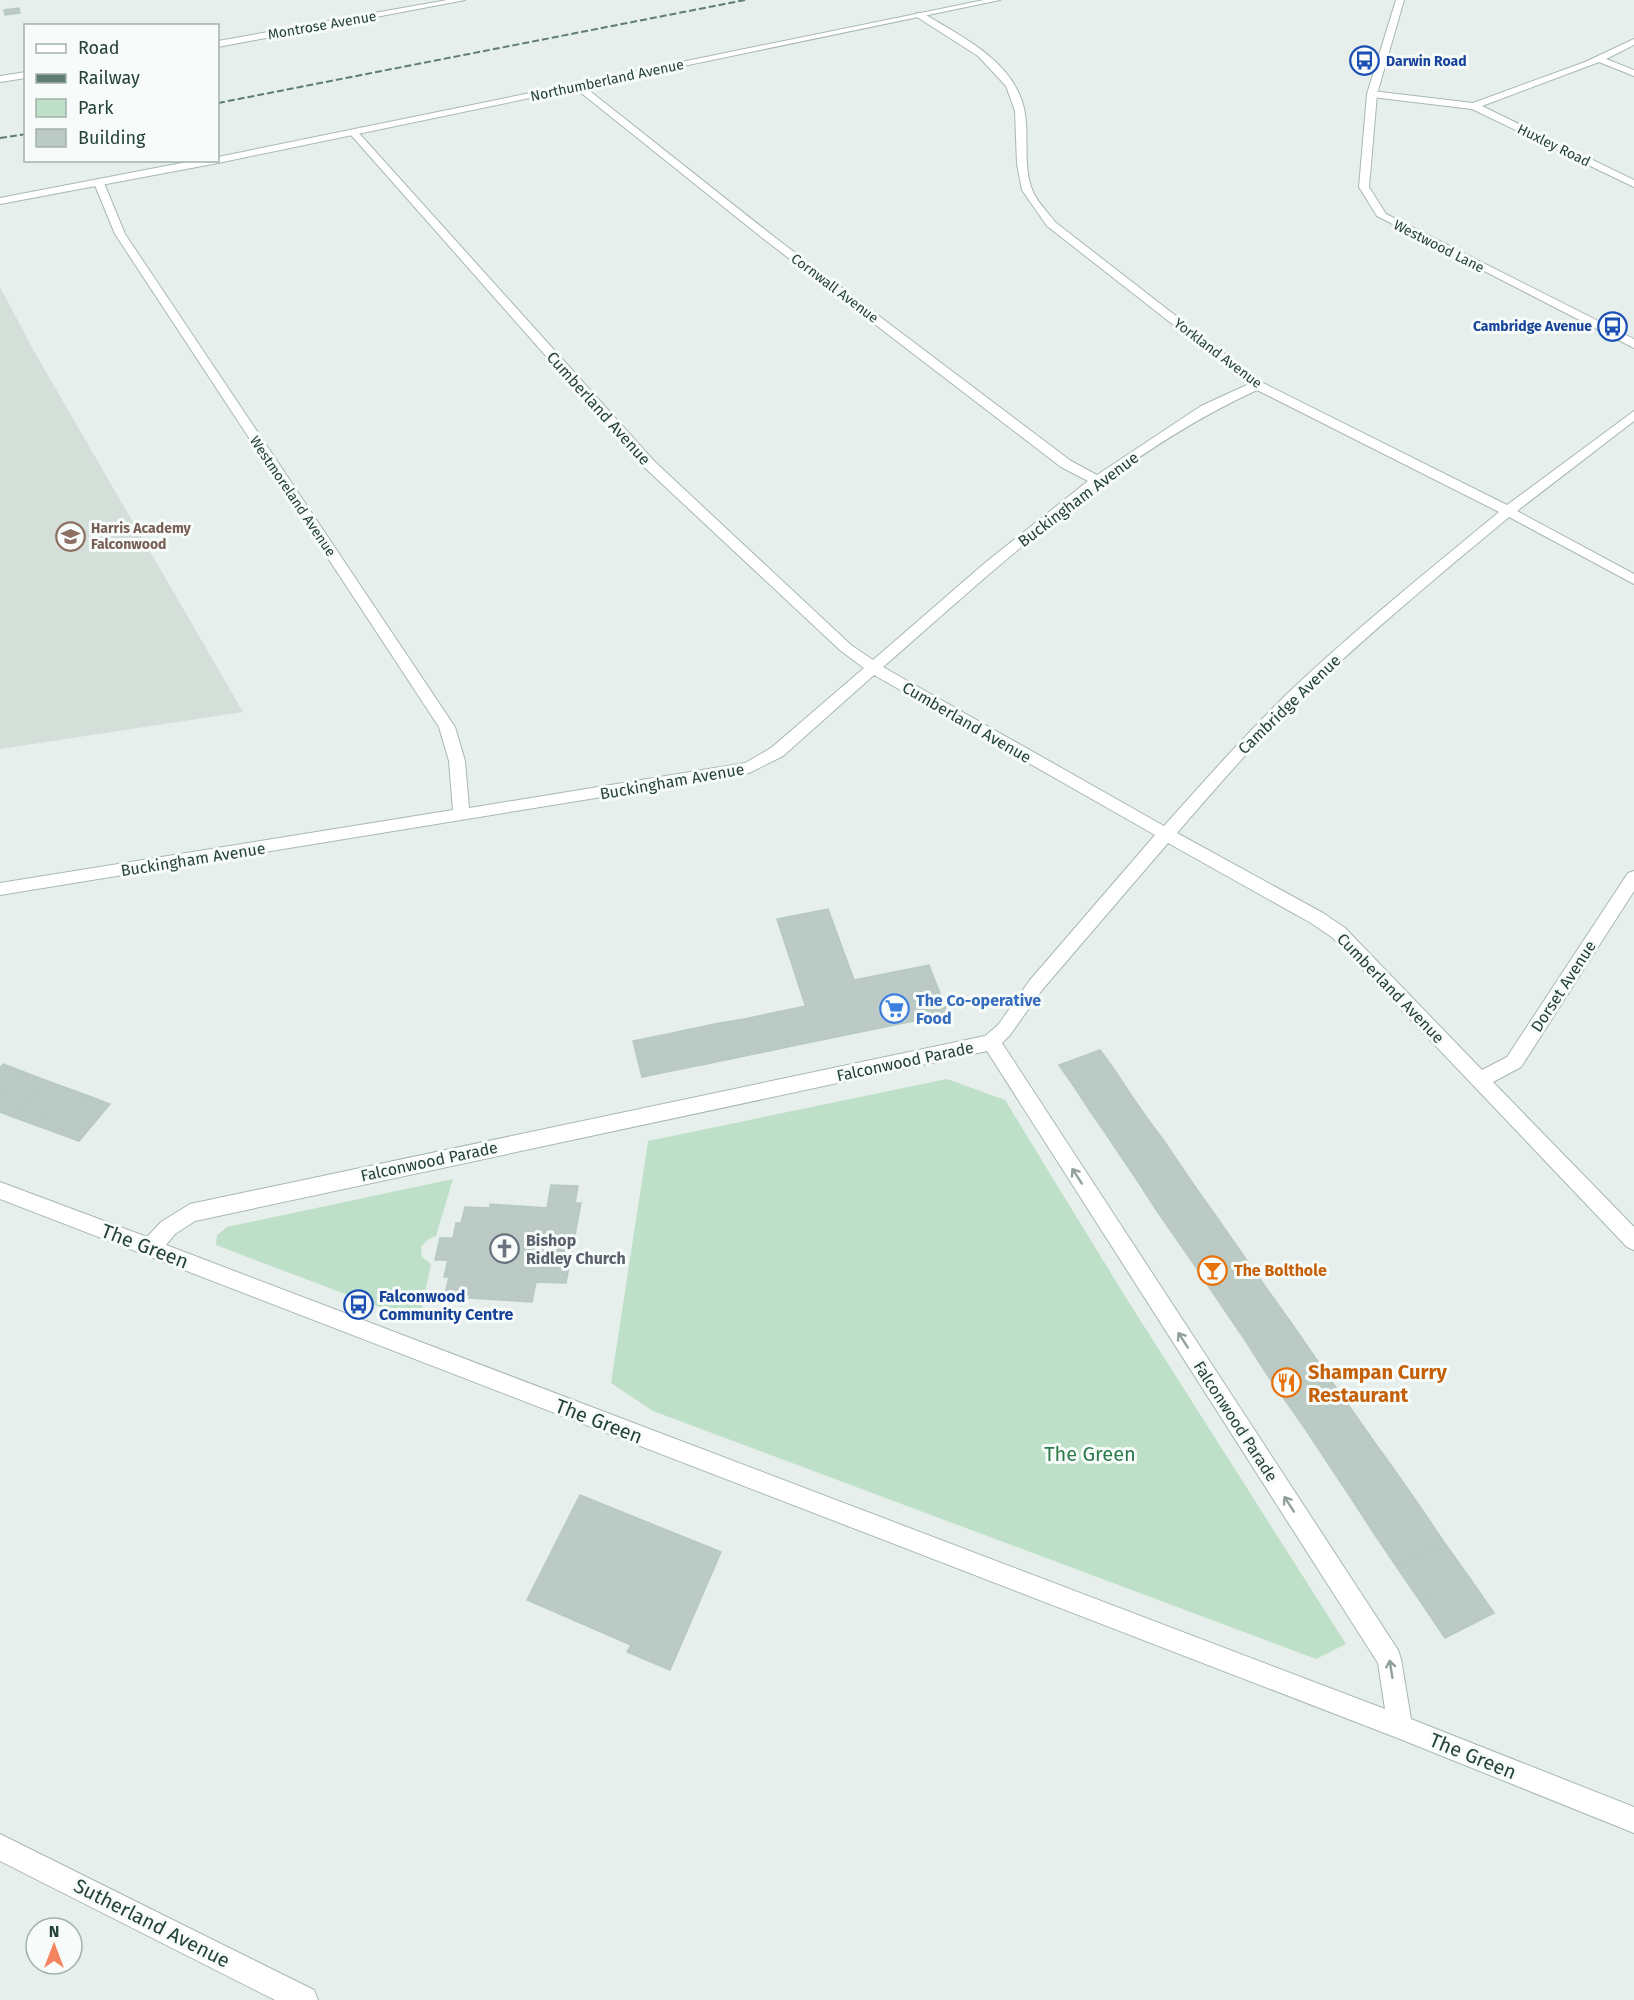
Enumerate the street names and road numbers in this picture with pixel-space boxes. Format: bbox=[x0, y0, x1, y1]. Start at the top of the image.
street label: Montrose Avenue bbox=[267, 8, 378, 43]
street label: Northumberland Avenue bbox=[529, 56, 685, 105]
street label: Huxley Road bbox=[1515, 121, 1593, 170]
street label: Westwood Lane bbox=[1391, 216, 1487, 277]
street label: Cornwall Avenue bbox=[788, 250, 882, 327]
street label: Yorkland Avenue bbox=[1170, 315, 1265, 392]
street label: Cumberland Avenue bbox=[543, 348, 654, 469]
street label: Westmoreland Avenue bbox=[246, 433, 339, 560]
street label: Buckingham Avenue bbox=[1014, 448, 1142, 551]
street label: Cambridge Avenue bbox=[1234, 651, 1345, 758]
street label: Cumberland Avenue bbox=[899, 678, 1035, 767]
street label: Buckingham Avenue bbox=[598, 759, 746, 804]
street label: Buckingham Avenue bbox=[119, 839, 267, 880]
street label: Cumberland Avenue bbox=[1333, 929, 1448, 1047]
street label: Dorset Avenue bbox=[1527, 937, 1600, 1035]
street label: Falconwood Parade bbox=[835, 1038, 975, 1085]
street label: Falconwood Parade bbox=[359, 1138, 499, 1185]
street label: The Green bbox=[98, 1218, 192, 1274]
street label: Falconwood Parade bbox=[1190, 1357, 1282, 1485]
street label: The Green bbox=[552, 1393, 646, 1449]
street label: The Green bbox=[1426, 1728, 1520, 1784]
street label: Sutherland Avenue bbox=[70, 1873, 234, 1973]

